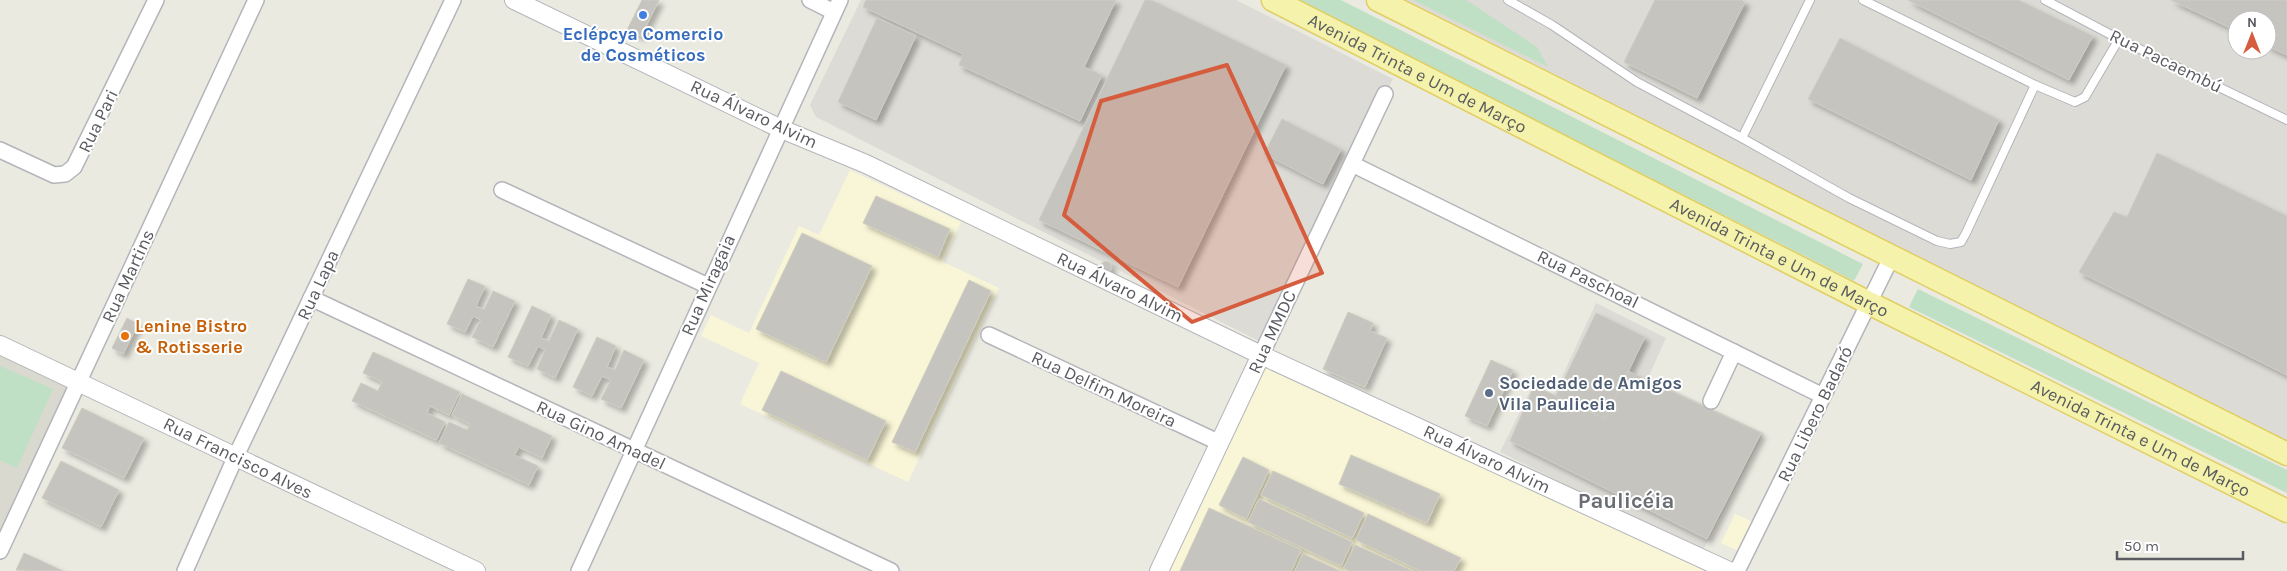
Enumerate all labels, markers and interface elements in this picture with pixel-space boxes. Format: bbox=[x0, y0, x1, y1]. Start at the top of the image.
marker: Eclépcya Comercio de Cosméticos bbox=[637, 9, 649, 21]
street label: Avenida Trinta e Um de Março bbox=[1304, 9, 1530, 138]
north arrow bbox=[2227, 10, 2277, 60]
text: N bbox=[2247, 14, 2257, 31]
place label: Eclépcya Comercio de Cosméticos bbox=[563, 23, 723, 66]
street label: Rua Pacaembú bbox=[2106, 24, 2226, 98]
street label: Rua Álvaro Alvim bbox=[687, 74, 821, 153]
street label: Rua Pari bbox=[73, 86, 123, 156]
street label: Avenida Trinta e Um de Março bbox=[1666, 193, 1892, 322]
street label: Rua Martins bbox=[97, 226, 159, 326]
street label: Rua Miragaia bbox=[676, 231, 740, 339]
street label: Rua Paschoal bbox=[1534, 245, 1642, 313]
street label: Rua Lapa bbox=[292, 246, 344, 324]
street label: Rua Álvaro Alvim bbox=[1053, 246, 1187, 327]
street label: Rua MMDC bbox=[1243, 287, 1301, 377]
place label: Lenine Bistro & Rotisserie bbox=[135, 315, 247, 358]
marker: Lenine Bistro & Rotisserie bbox=[119, 330, 131, 342]
street label: Rua Libero Badaró bbox=[1773, 342, 1857, 486]
street label: Rua Delfim Moreira bbox=[1028, 346, 1180, 432]
place label: Sociedade de Amigos Vila Pauliceia bbox=[1499, 372, 1682, 415]
street label: Avenida Trinta e Um de Março bbox=[2027, 374, 2254, 502]
marker: Sociedade de Amigos Vila Pauliceia bbox=[1483, 387, 1495, 399]
street label: Rua Gino Amadel bbox=[533, 395, 669, 475]
street label: Rua Francisco Alves bbox=[160, 412, 316, 504]
street label: Rua Álvaro Alvim bbox=[1420, 419, 1554, 498]
district label: Paulicéia bbox=[1578, 488, 1674, 514]
scale bar bbox=[2117, 528, 2243, 560]
text: 50 m bbox=[2124, 537, 2159, 555]

